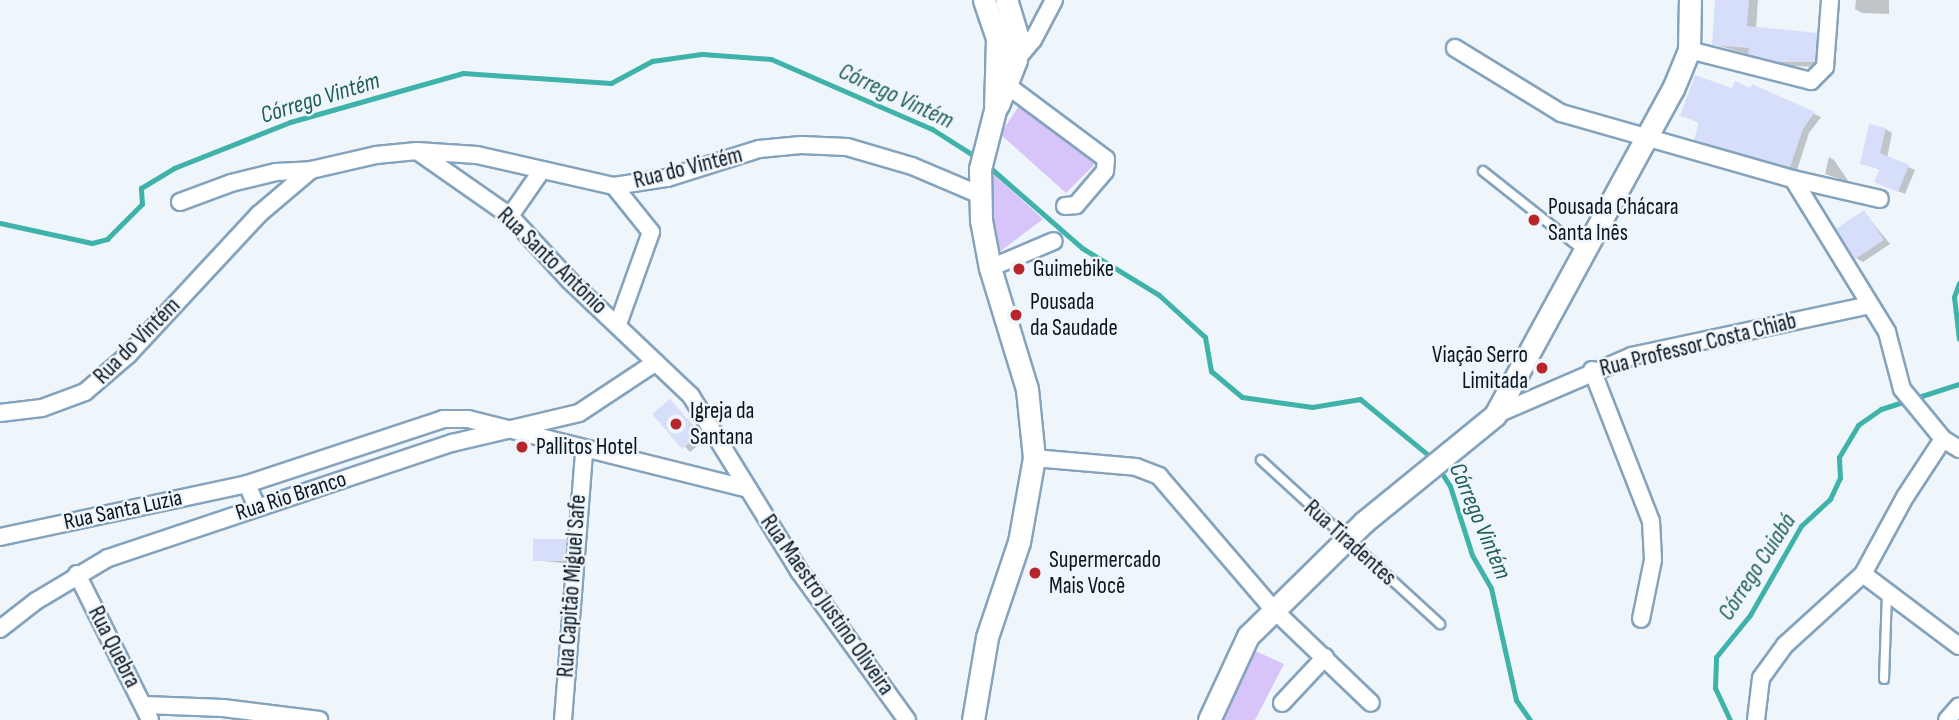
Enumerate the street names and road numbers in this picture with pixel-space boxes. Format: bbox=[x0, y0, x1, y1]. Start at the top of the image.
street label: Rua do Vintém bbox=[631, 141, 745, 195]
street label: Rua Santo Antônio bbox=[491, 202, 613, 320]
street label: Rua do Vintém bbox=[88, 292, 186, 390]
street label: Rua Professor Costa Chiab bbox=[1597, 307, 1799, 383]
street label: Rua Rio Branco bbox=[232, 465, 350, 527]
street label: Rua Santa Luzia bbox=[61, 484, 185, 536]
street label: Rua Capitão Miguel Safe bbox=[552, 494, 592, 678]
street label: Rua Tiradentes bbox=[1298, 494, 1402, 592]
street label: Rua Maestro Justino Oliveira bbox=[754, 509, 900, 701]
street label: Rua Quebra bbox=[82, 602, 146, 692]

